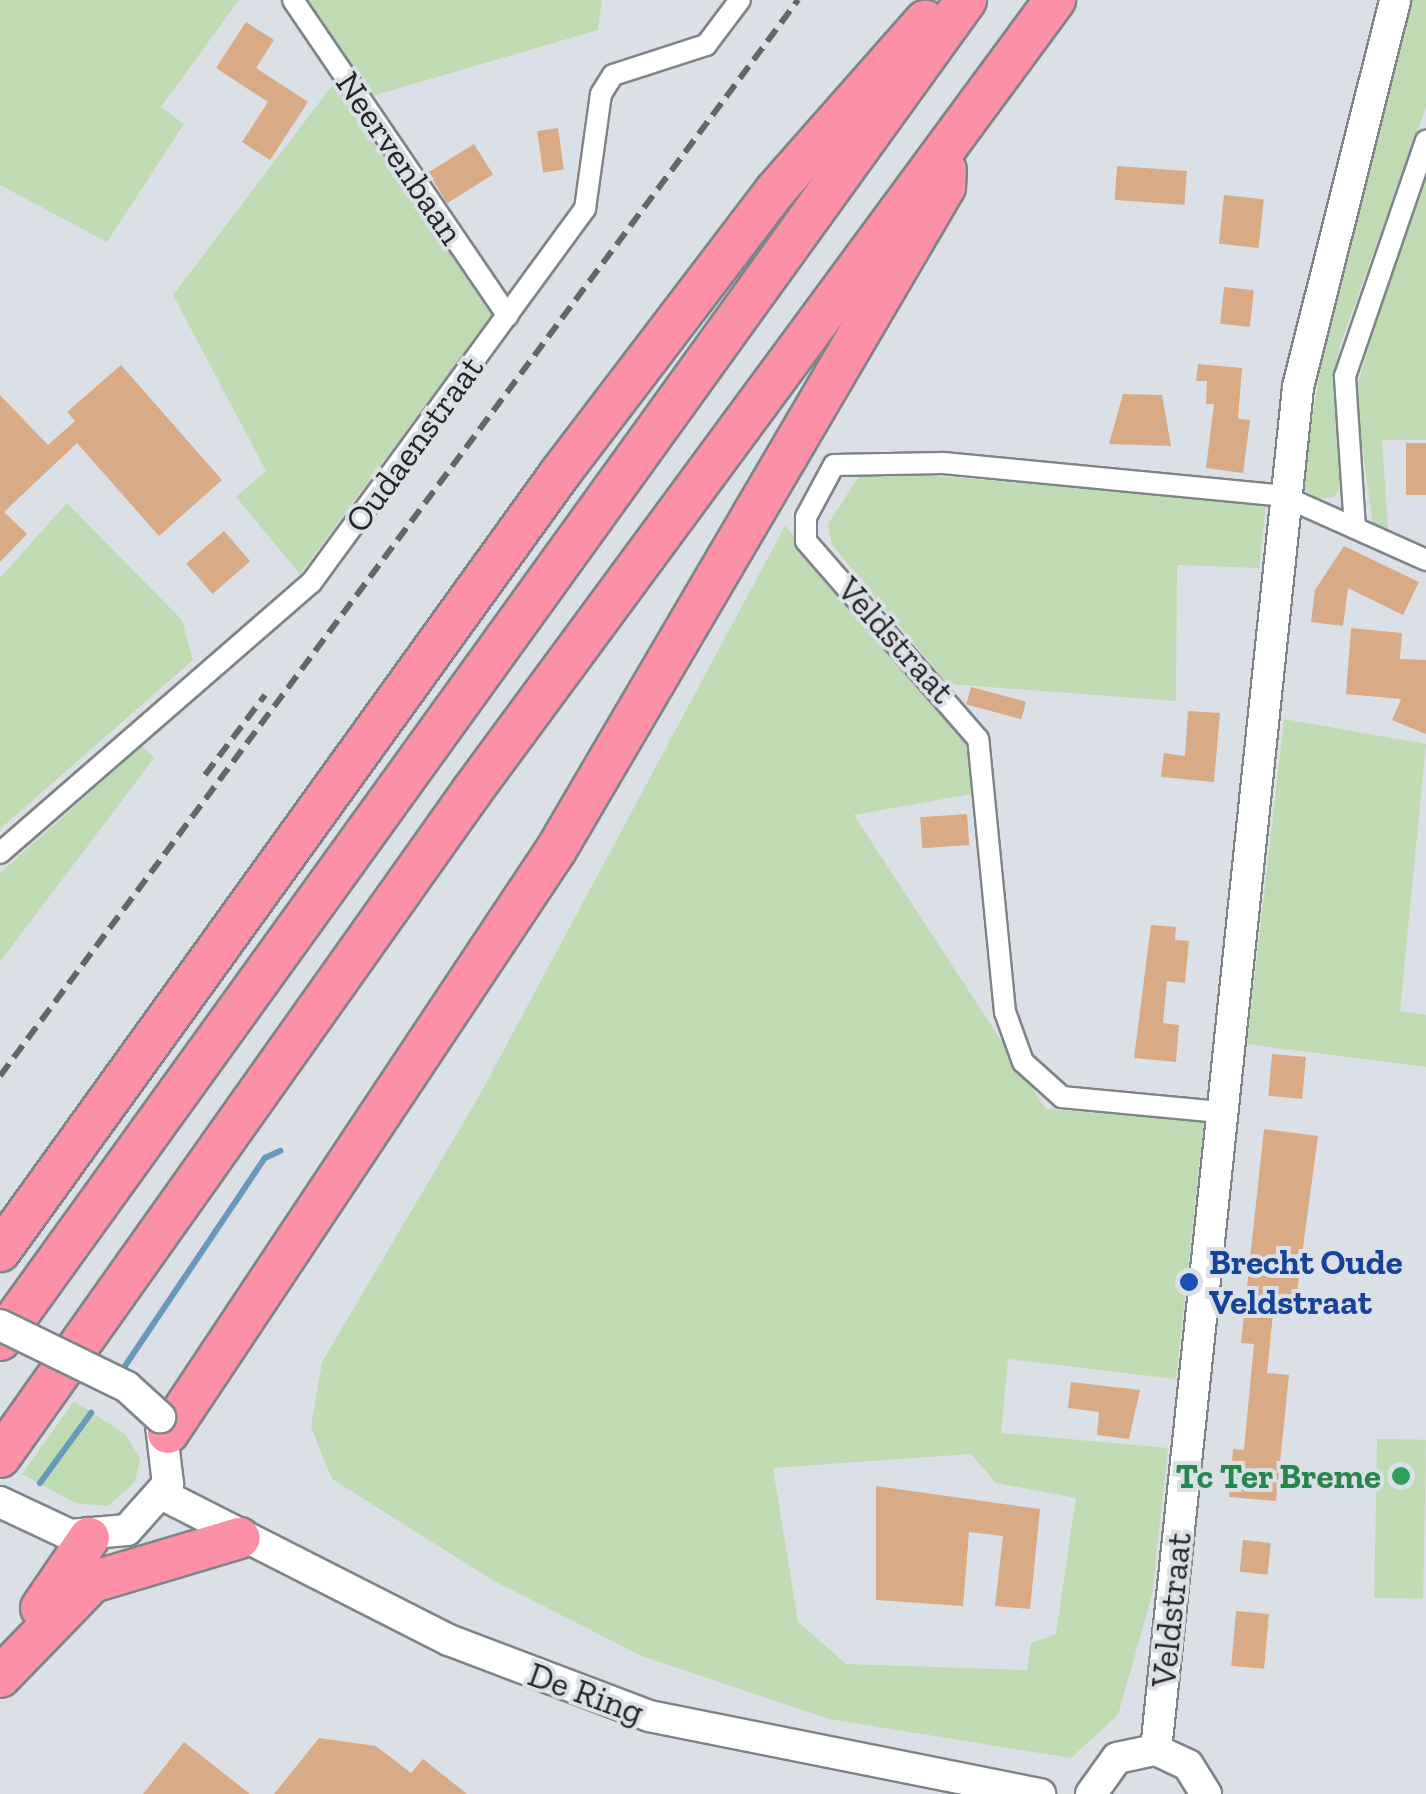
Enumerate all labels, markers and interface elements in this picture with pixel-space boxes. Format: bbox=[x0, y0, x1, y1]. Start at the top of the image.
street label: Neervenbaan bbox=[327, 64, 473, 252]
street label: Oudaenstraat bbox=[336, 348, 492, 540]
street label: Veldstraat bbox=[828, 568, 964, 712]
place label: Brecht Oude Veldstraat bbox=[1209, 1241, 1403, 1323]
marker: Brecht Oude Veldstraat bbox=[1178, 1271, 1200, 1293]
place label: Tc Ter Breme bbox=[1175, 1455, 1381, 1497]
marker: Tc Ter Breme bbox=[1390, 1465, 1412, 1487]
street label: Veldstraat bbox=[1142, 1531, 1200, 1689]
street label: De Ring bbox=[523, 1653, 649, 1733]

